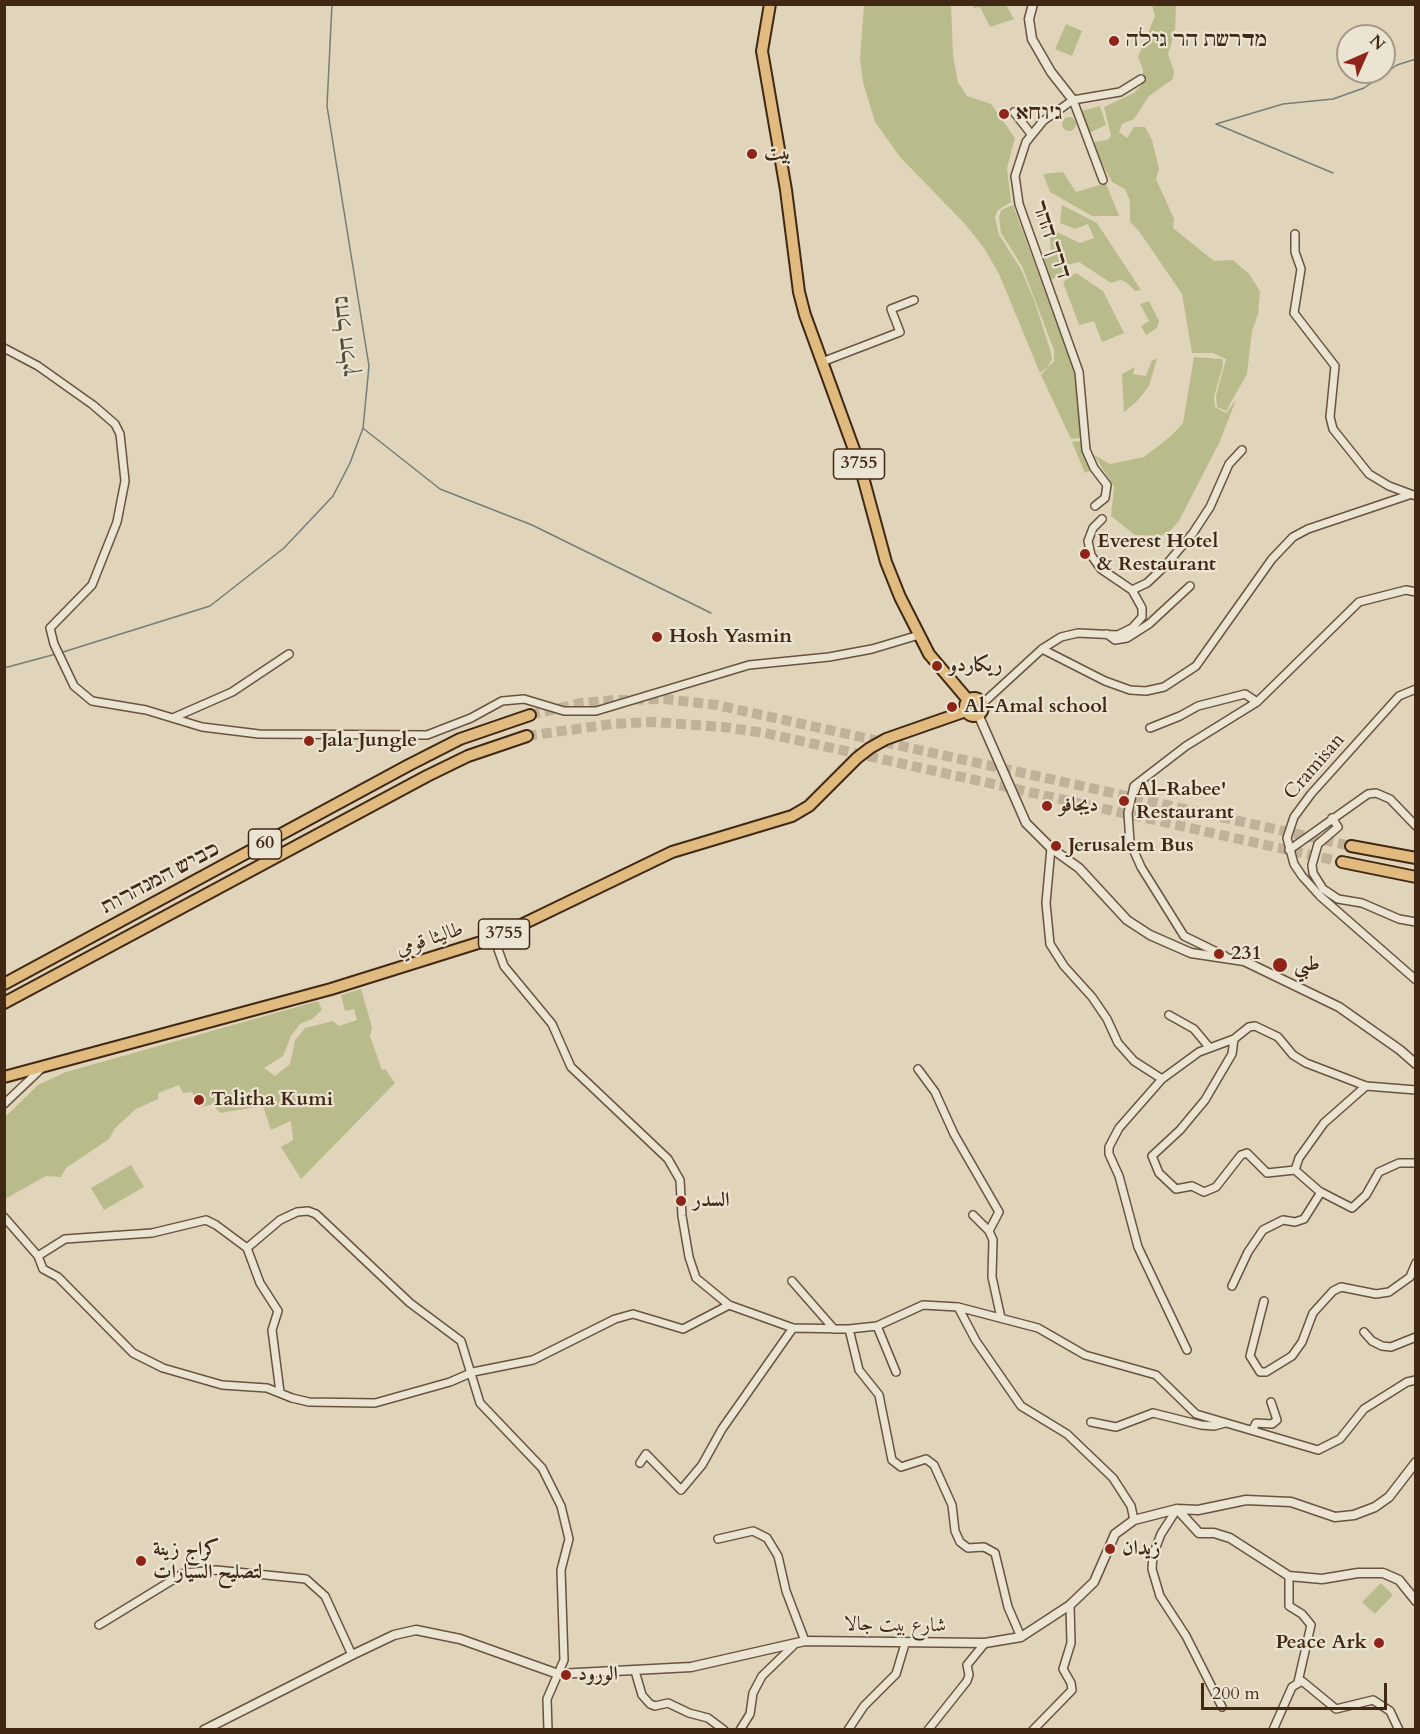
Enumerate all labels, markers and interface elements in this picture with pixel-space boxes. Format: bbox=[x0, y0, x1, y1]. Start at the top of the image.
north arrow bbox=[1336, 24, 1396, 84]
place label: מדרשת הר גילה bbox=[1126, 29, 1268, 53]
text: N bbox=[1365, 30, 1390, 55]
marker: מדרשת הר גילה bbox=[1107, 34, 1121, 48]
place label: ג'וחא bbox=[1016, 102, 1063, 126]
marker: ג'וחא bbox=[997, 107, 1011, 121]
place label: بيت bbox=[764, 142, 791, 166]
marker: بيت bbox=[745, 147, 759, 161]
street label: דרך ההר bbox=[1025, 198, 1075, 282]
water label: נחל חלץ bbox=[330, 294, 364, 378]
road number: 3755 bbox=[834, 449, 884, 479]
place label: Everest Hotel & Restaurant bbox=[1097, 530, 1218, 577]
marker: Everest Hotel & Restaurant bbox=[1078, 547, 1092, 561]
place label: Hosh Yasmin bbox=[669, 625, 792, 649]
marker: Hosh Yasmin bbox=[650, 630, 664, 644]
place label: ريكاردو bbox=[949, 654, 1003, 678]
marker: ريكاردو bbox=[930, 659, 944, 673]
place label: Al-Amal school bbox=[964, 695, 1108, 719]
marker: Al-Amal school bbox=[945, 700, 959, 714]
place label: Jala Jungle bbox=[321, 729, 417, 753]
street label: Cramisan bbox=[1280, 729, 1350, 805]
marker: Jala Jungle bbox=[302, 734, 316, 748]
place label: Al-Rabee' Restaurant bbox=[1136, 778, 1234, 825]
place label: ديجافو bbox=[1059, 794, 1098, 818]
marker: Al-Rabee' Restaurant bbox=[1117, 794, 1131, 808]
marker: ديجافو bbox=[1040, 799, 1054, 813]
road number: 60 bbox=[248, 829, 282, 859]
place label: Jerusalem Bus bbox=[1068, 834, 1194, 858]
street label: כביש המנהרות bbox=[98, 838, 224, 920]
marker: Jerusalem Bus bbox=[1049, 839, 1063, 853]
street label: طاليثا قومي bbox=[393, 918, 467, 962]
road number: 3755 bbox=[478, 919, 530, 949]
place label: 231 bbox=[1231, 942, 1262, 966]
marker: 231 bbox=[1212, 947, 1226, 961]
place label: طبي bbox=[1294, 953, 1320, 977]
marker: طبي bbox=[1271, 956, 1289, 974]
place label: Talitha Kumi bbox=[211, 1088, 333, 1112]
marker: Talitha Kumi bbox=[192, 1093, 206, 1107]
place label: السدر bbox=[693, 1189, 730, 1213]
marker: السدر bbox=[674, 1194, 688, 1208]
place label: زيدان bbox=[1122, 1537, 1160, 1561]
place label: كراج زينة لتصليح السيارات bbox=[153, 1538, 262, 1585]
marker: زيدان bbox=[1103, 1542, 1117, 1556]
marker: كراج زينة لتصليح السيارات bbox=[134, 1554, 148, 1568]
street label: شارع بيت جالا bbox=[844, 1613, 946, 1639]
place label: Peace Ark bbox=[1275, 1631, 1367, 1655]
marker: Peace Ark bbox=[1372, 1636, 1386, 1650]
place label: الورود bbox=[578, 1663, 618, 1687]
marker: الورود bbox=[559, 1668, 573, 1682]
scale bar bbox=[1204, 1671, 1390, 1709]
text: 200 m bbox=[1212, 1681, 1260, 1706]

